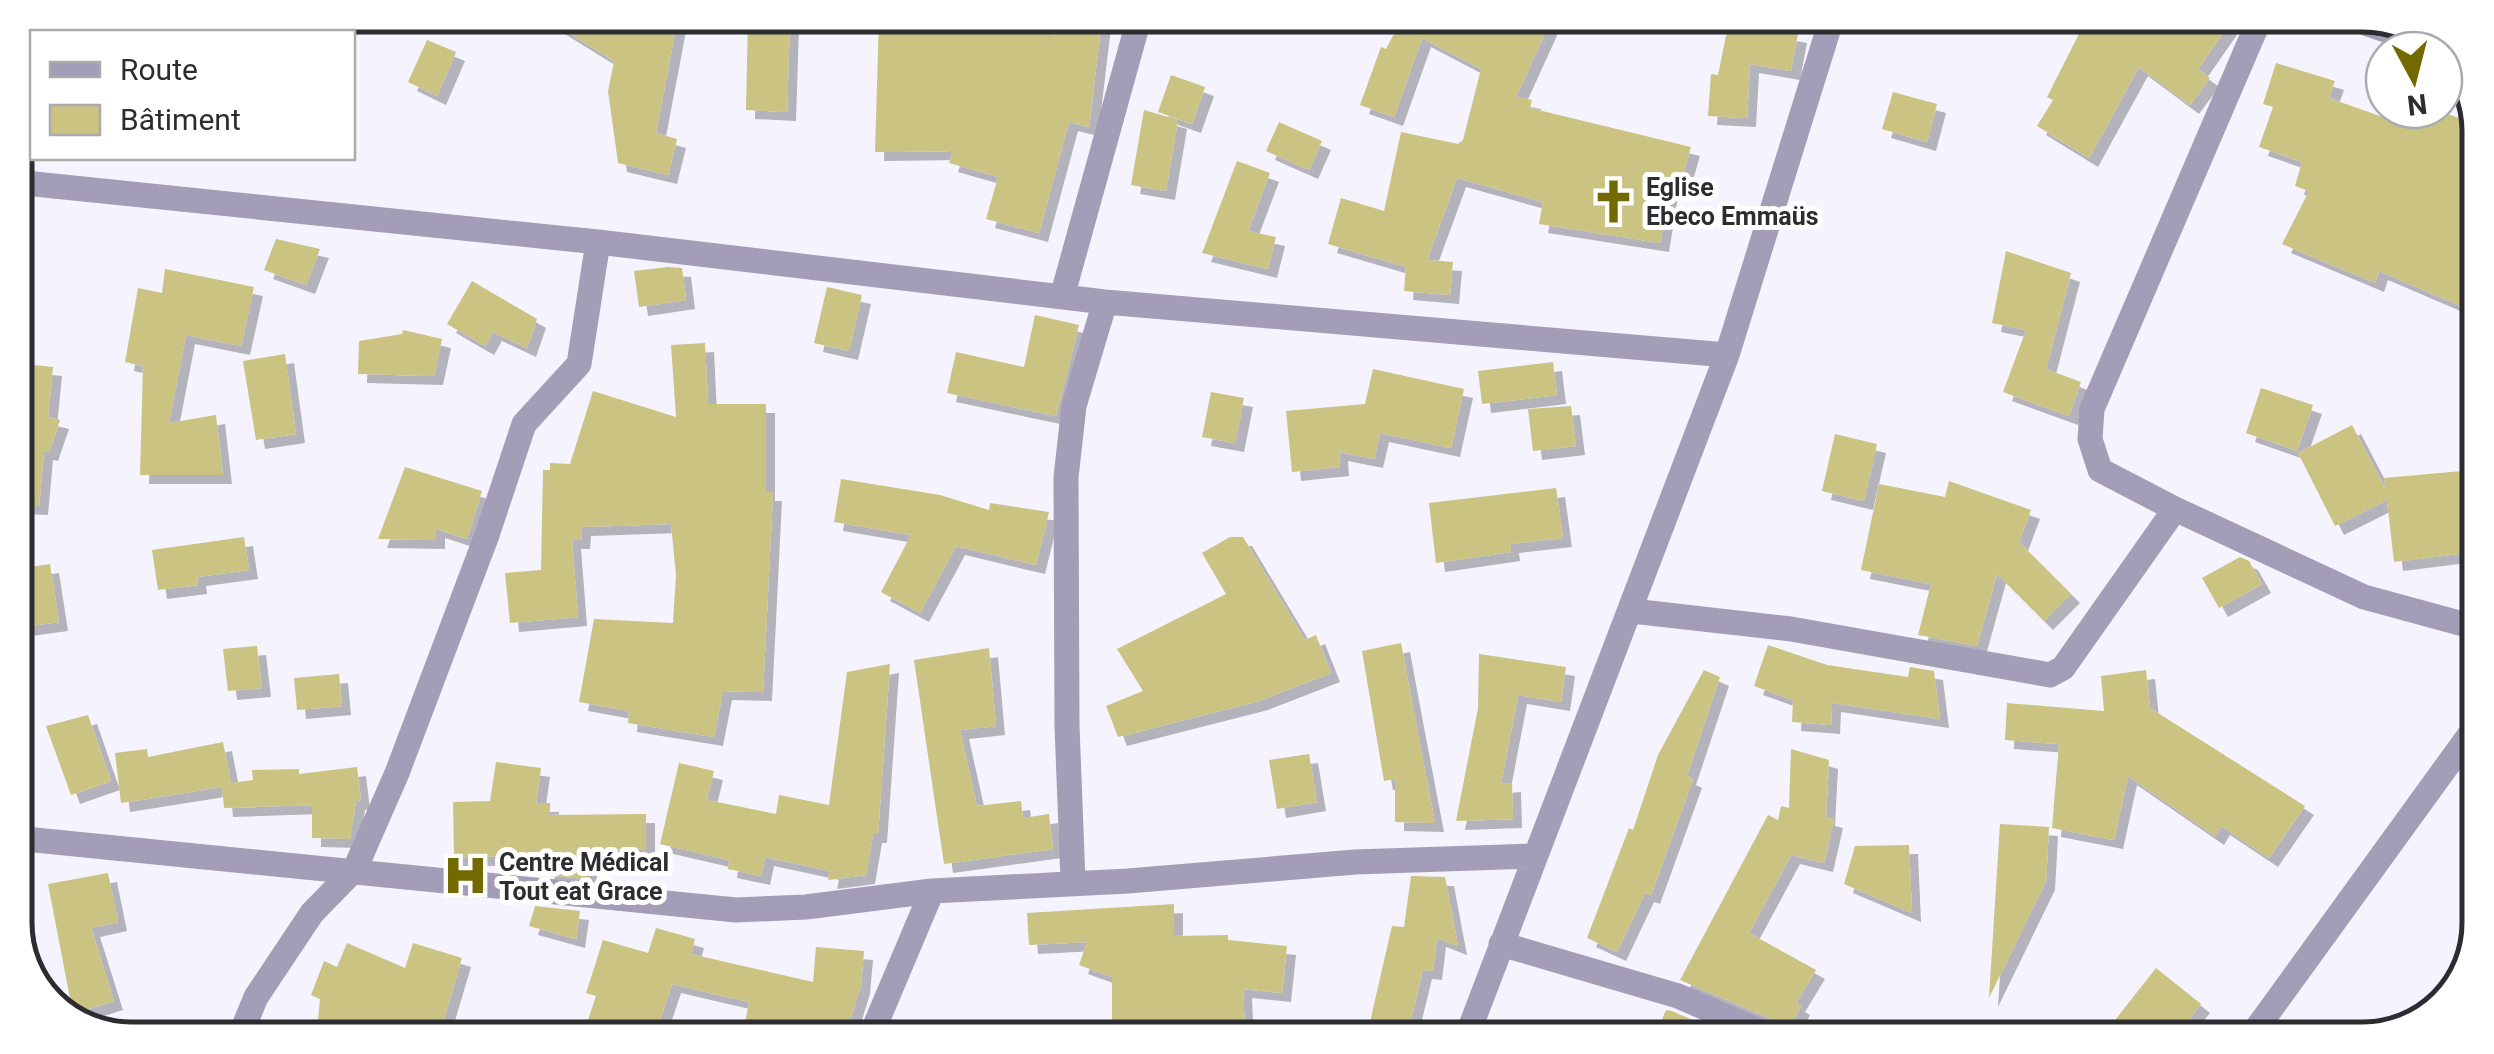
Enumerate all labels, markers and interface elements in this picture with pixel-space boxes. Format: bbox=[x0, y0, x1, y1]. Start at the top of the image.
legend bbox=[30, 30, 355, 160]
north arrow bbox=[2364, 30, 2464, 130]
text: Route bbox=[120, 52, 198, 87]
text: N bbox=[2405, 87, 2429, 122]
text: Bâtiment bbox=[120, 102, 241, 137]
place label: Eglise Ebeco Emmaüs bbox=[1646, 173, 1819, 231]
church icon: Eglise Ebeco Emmaüs bbox=[1589, 177, 1637, 225]
place label: Centre Médical Tout eat Grace bbox=[499, 848, 669, 906]
hospital icon: Centre Médical Tout eat Grace bbox=[442, 852, 490, 900]

